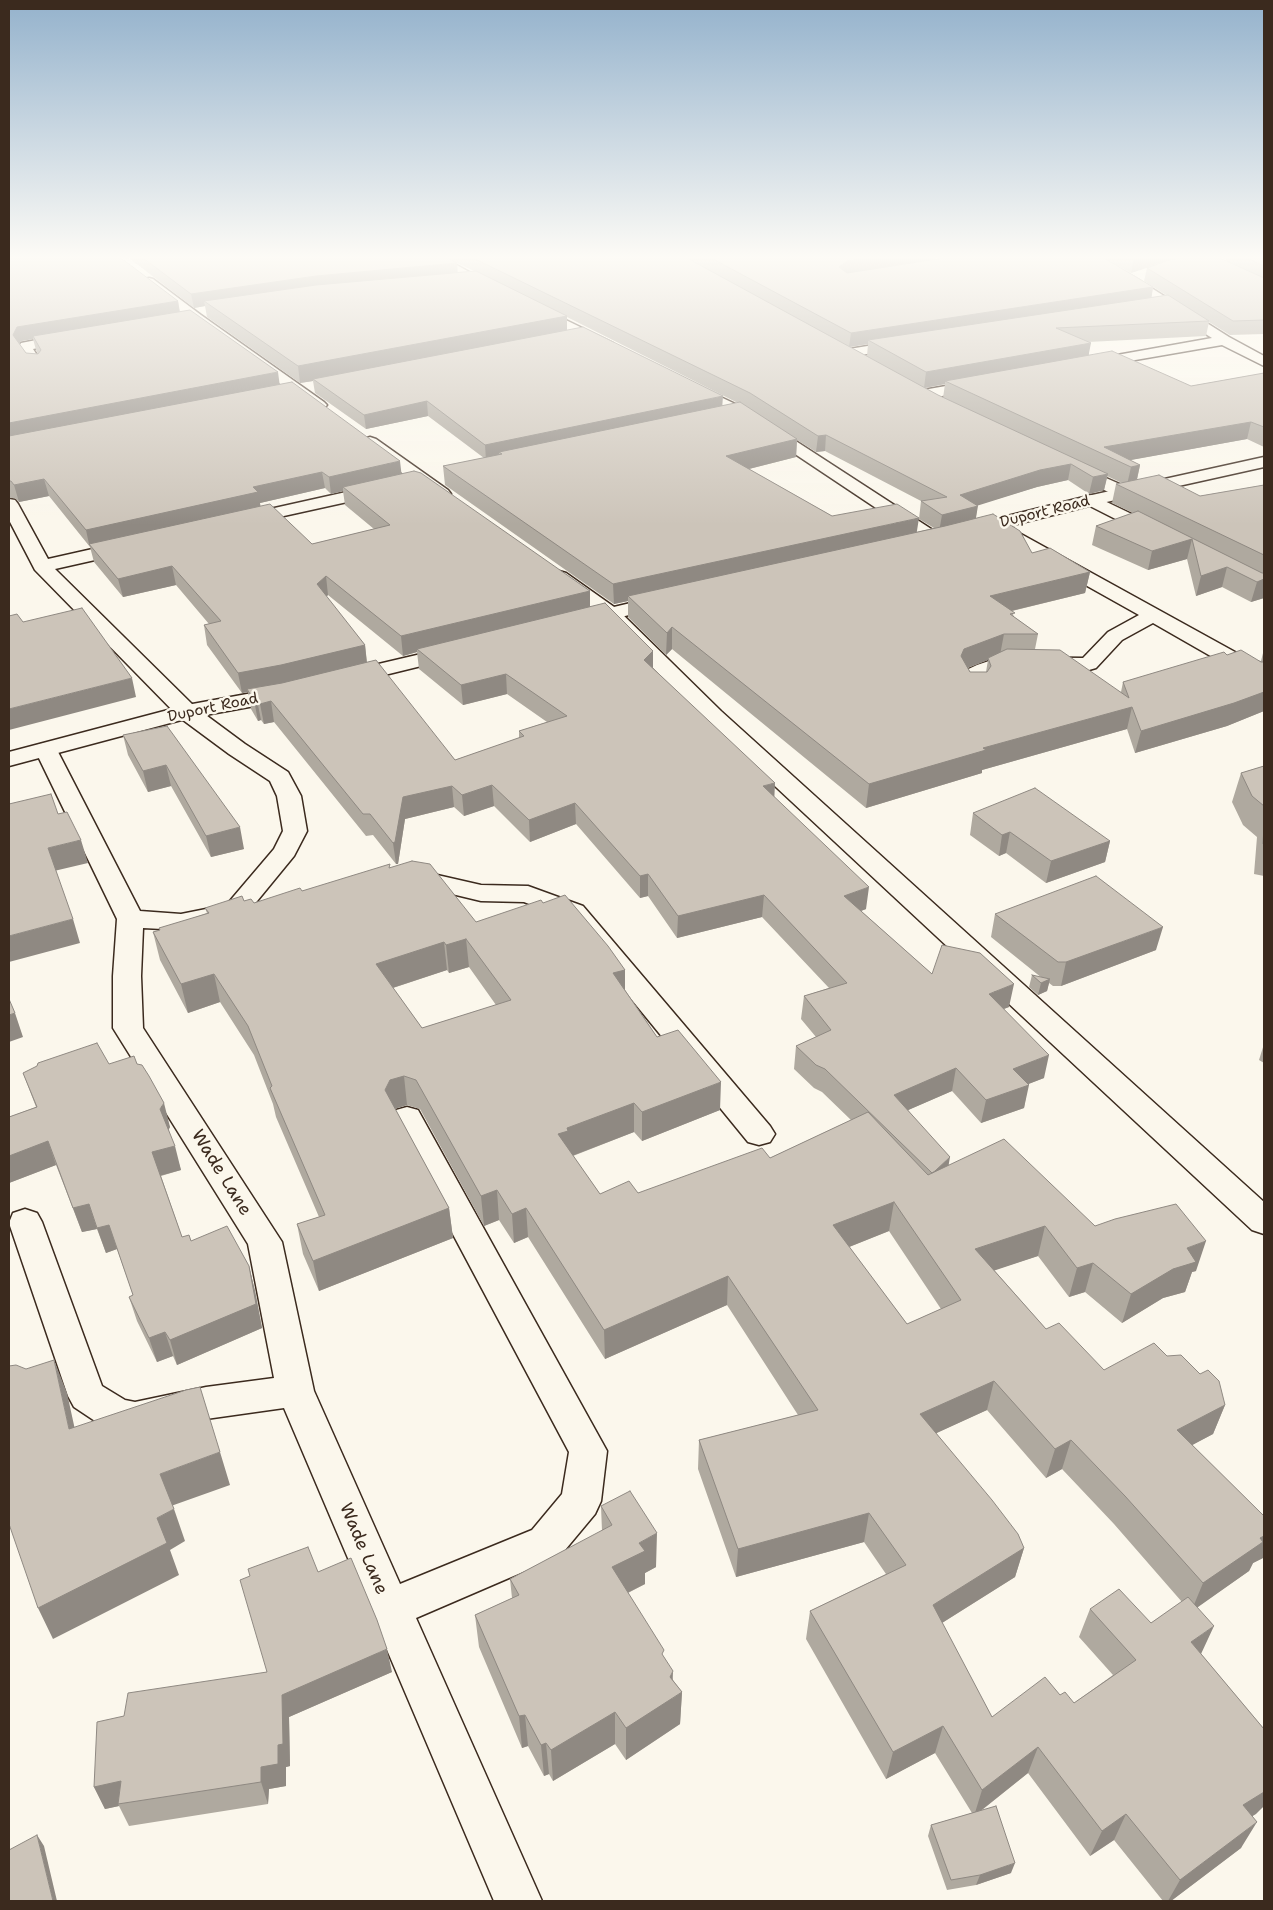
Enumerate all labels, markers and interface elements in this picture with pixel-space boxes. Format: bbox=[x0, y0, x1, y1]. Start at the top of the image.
street label: Duport Road bbox=[998, 492, 1092, 532]
street label: Duport Road bbox=[166, 690, 260, 726]
street label: Wade Lane bbox=[186, 1126, 256, 1220]
street label: Wade Lane bbox=[334, 1500, 392, 1598]

